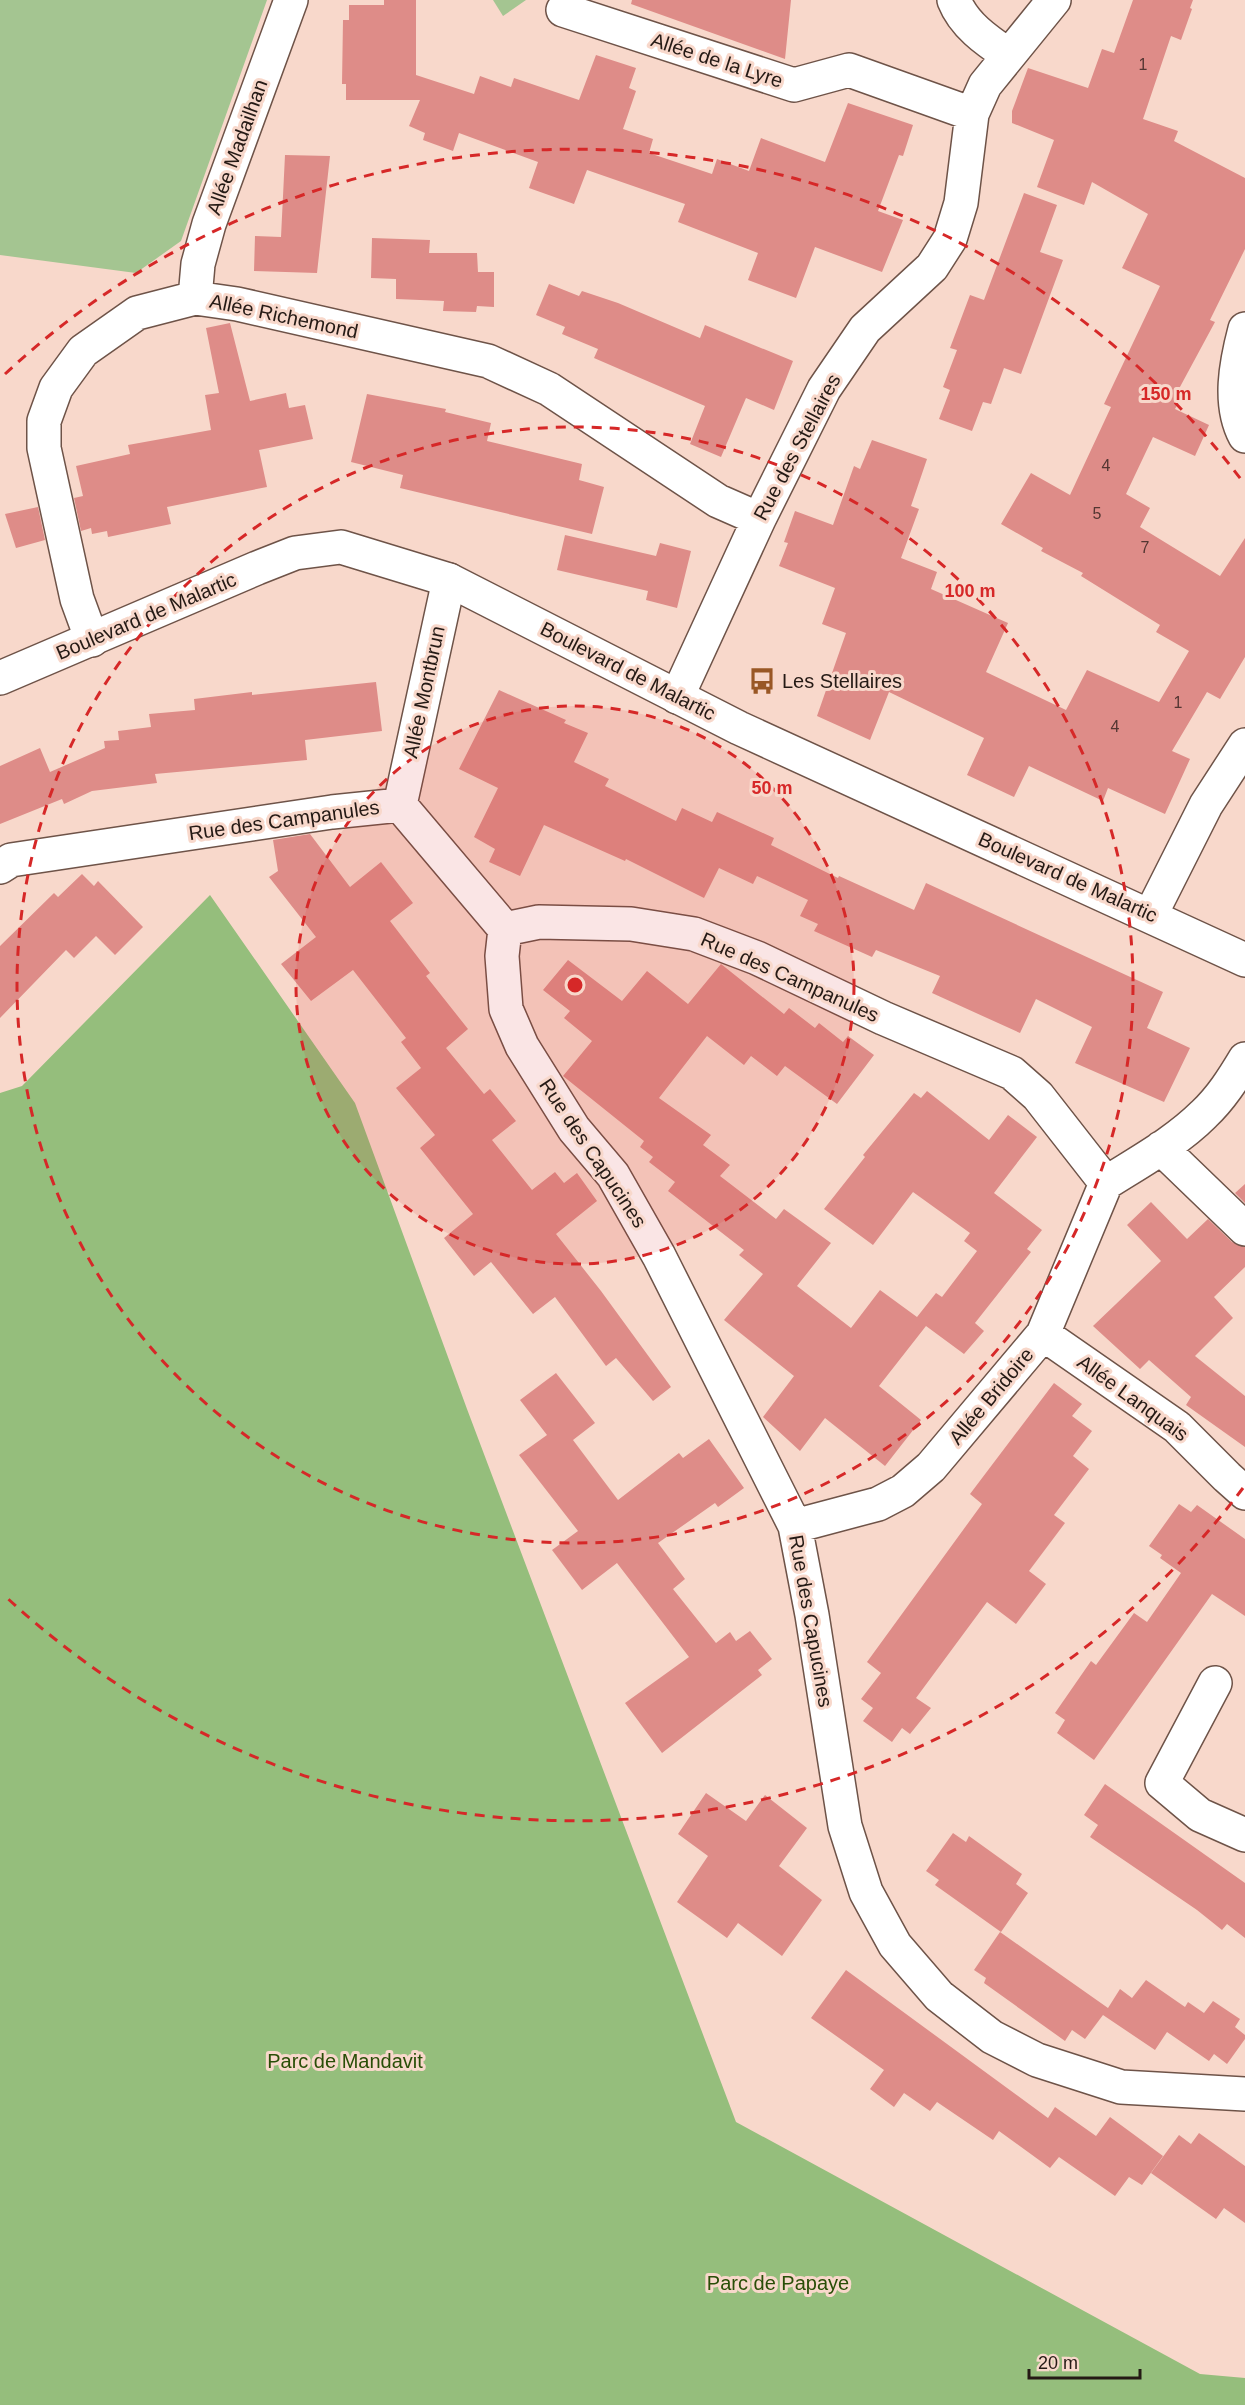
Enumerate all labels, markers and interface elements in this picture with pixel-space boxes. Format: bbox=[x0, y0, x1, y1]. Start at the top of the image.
street label: Allée de la Lyre bbox=[648, 28, 786, 92]
house number: 1 bbox=[1139, 56, 1148, 73]
street label: Allée Madailhan bbox=[202, 76, 272, 218]
street label: Allée Richemond bbox=[208, 290, 360, 342]
street label: Rue des Stellaires bbox=[749, 370, 845, 524]
text: 150 m bbox=[1140, 384, 1192, 404]
house number: 4 bbox=[1102, 457, 1111, 474]
house number: 5 bbox=[1093, 505, 1102, 522]
house number: 7 bbox=[1141, 539, 1150, 556]
street label: Boulevard de Malartic bbox=[53, 568, 239, 664]
text: 100 m bbox=[944, 581, 996, 601]
street label: Boulevard de Malartic bbox=[537, 617, 719, 725]
street label: Allée Montbrun bbox=[399, 624, 449, 760]
bus stop icon: Les Stellaires bbox=[747, 666, 777, 696]
place label: Les Stellaires bbox=[782, 670, 902, 692]
house number: 1 bbox=[1174, 694, 1183, 711]
house number: 4 bbox=[1111, 718, 1120, 735]
text: 50 m bbox=[751, 778, 793, 798]
street label: Rue des Campanules bbox=[187, 796, 381, 844]
street label: Boulevard de Malartic bbox=[975, 828, 1161, 926]
street label: Rue des Campanules bbox=[698, 928, 882, 1026]
centre of rings bbox=[565, 975, 585, 995]
street label: Rue des Capucines bbox=[535, 1074, 651, 1232]
street label: Allée Bridoire bbox=[944, 1343, 1038, 1449]
street label: Allée Lanquais bbox=[1073, 1351, 1193, 1445]
street label: Rue des Capucines bbox=[785, 1533, 837, 1709]
park label: Parc de Mandavit bbox=[267, 2050, 423, 2072]
park label: Parc de Papaye bbox=[707, 2272, 849, 2294]
scale bar bbox=[1029, 2342, 1140, 2380]
text: 20 m bbox=[1038, 2353, 1078, 2373]

